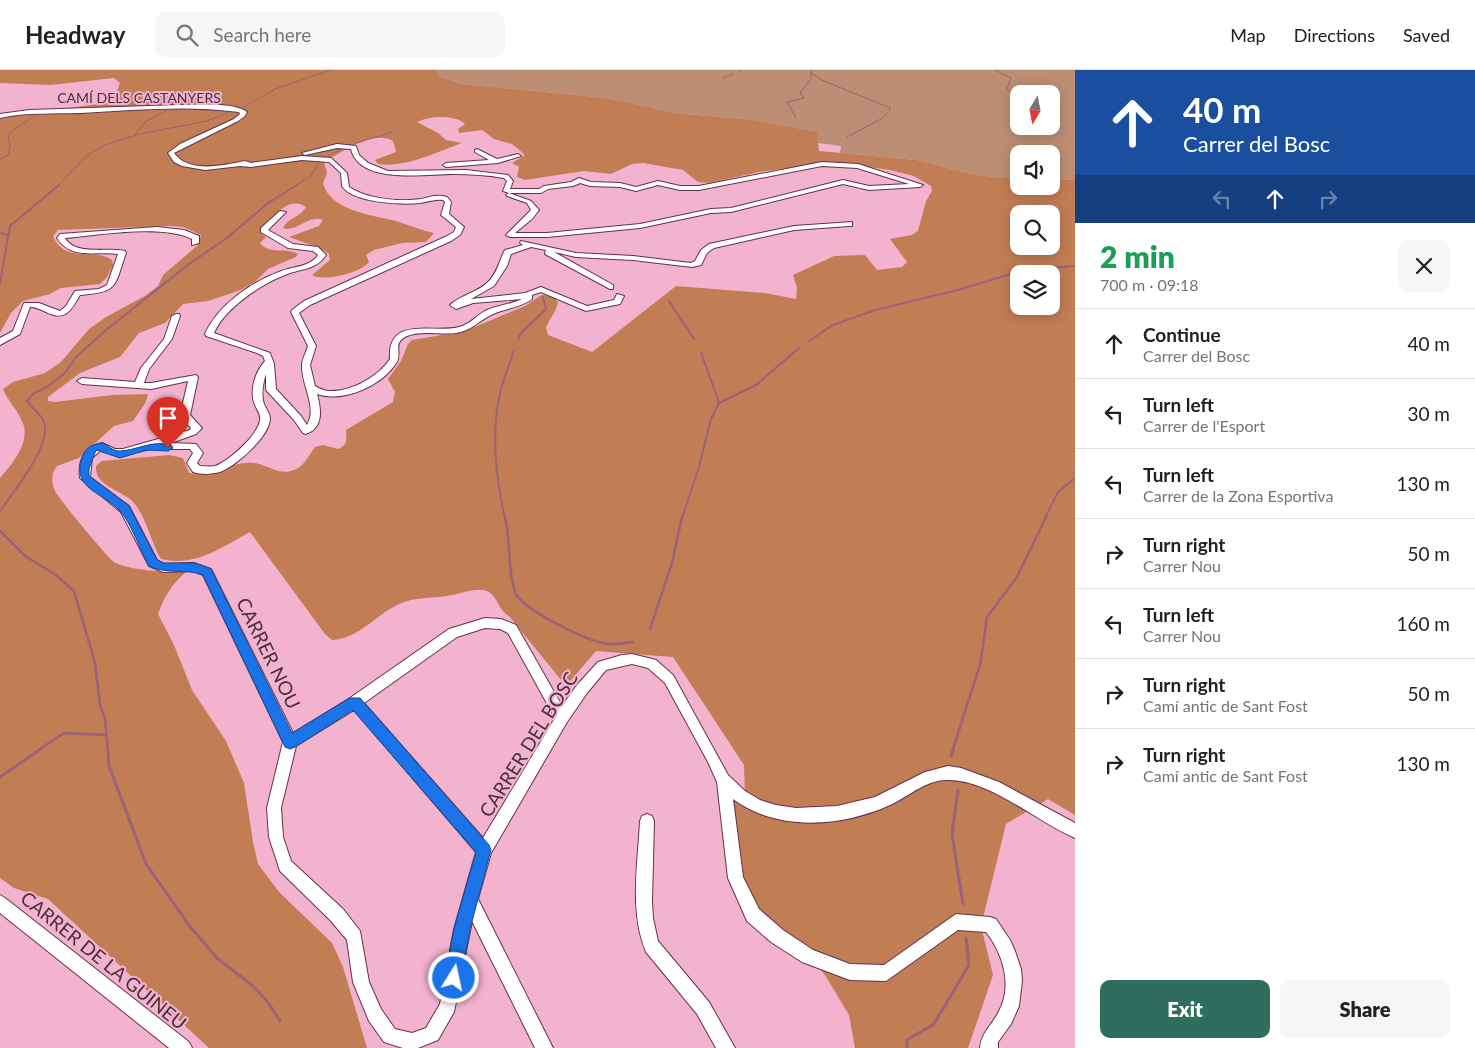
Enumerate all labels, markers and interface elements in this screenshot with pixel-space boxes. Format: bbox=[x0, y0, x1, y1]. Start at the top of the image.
search box bbox=[155, 12, 505, 57]
text: Headway bbox=[25, 20, 125, 49]
icon: search bbox=[173, 21, 201, 49]
text: Search here bbox=[213, 23, 311, 46]
text: Map bbox=[1230, 24, 1266, 46]
text: Directions bbox=[1294, 24, 1375, 46]
text: Saved bbox=[1403, 24, 1450, 46]
north arrow bbox=[1010, 85, 1060, 135]
map controls bbox=[1010, 85, 1060, 315]
text: 40 m bbox=[1183, 88, 1261, 130]
street label: CAMÍ DELS CASTANYERS bbox=[57, 89, 221, 106]
icon: ahead bbox=[1100, 90, 1165, 155]
text: Carrer del Bosc bbox=[1183, 130, 1330, 157]
button: sound bbox=[1010, 145, 1060, 195]
icon: left bbox=[1208, 185, 1236, 213]
icon: ahead bbox=[1261, 185, 1289, 213]
icon: right bbox=[1314, 185, 1342, 213]
button: search bbox=[1010, 205, 1060, 255]
text: 2 min bbox=[1100, 238, 1175, 274]
button: close bbox=[1398, 240, 1450, 292]
button: layers bbox=[1010, 265, 1060, 315]
text: 700 m · 09:18 bbox=[1100, 275, 1199, 294]
text: Continue bbox=[1143, 323, 1221, 346]
icon: ahead bbox=[1100, 330, 1128, 358]
text: 40 m bbox=[1407, 332, 1450, 355]
text: Carrer del Bosc bbox=[1143, 346, 1250, 365]
text: Turn left bbox=[1143, 393, 1214, 416]
pin bbox=[147, 397, 189, 448]
icon: left bbox=[1100, 400, 1128, 428]
text: 30 m bbox=[1407, 402, 1450, 425]
icon: arrive bbox=[154, 404, 182, 432]
text: Carrer de l'Esport bbox=[1143, 416, 1265, 435]
text: Turn left bbox=[1143, 463, 1214, 486]
icon: left bbox=[1100, 470, 1128, 498]
text: 130 m bbox=[1396, 472, 1450, 495]
text: Carrer de la Zona Esportiva bbox=[1143, 486, 1333, 505]
text: Turn right bbox=[1143, 533, 1225, 556]
icon: right bbox=[1100, 540, 1128, 568]
text: 50 m bbox=[1407, 542, 1450, 565]
text: Carrer Nou bbox=[1143, 556, 1221, 575]
street label: CARRER NOU bbox=[232, 594, 306, 712]
text: Turn left bbox=[1143, 603, 1214, 626]
icon: left bbox=[1100, 610, 1128, 638]
text: 160 m bbox=[1396, 612, 1450, 635]
text: Carrer Nou bbox=[1143, 626, 1221, 645]
street label: CARRER DEL BOSC bbox=[474, 667, 582, 821]
text: Turn right bbox=[1143, 673, 1225, 696]
icon: right bbox=[1100, 680, 1128, 708]
text: 50 m bbox=[1407, 682, 1450, 705]
text: Camí antic de Sant Fost bbox=[1143, 696, 1308, 715]
text: Turn right bbox=[1143, 743, 1225, 766]
icon: right bbox=[1100, 750, 1128, 778]
text: 130 m bbox=[1396, 752, 1450, 775]
text: Camí antic de Sant Fost bbox=[1143, 766, 1308, 785]
street label: CARRER DE LA GUINEU bbox=[16, 886, 192, 1034]
position arrow bbox=[427, 951, 479, 1003]
button: Exit bbox=[1100, 980, 1270, 1038]
button: Share bbox=[1280, 980, 1450, 1038]

